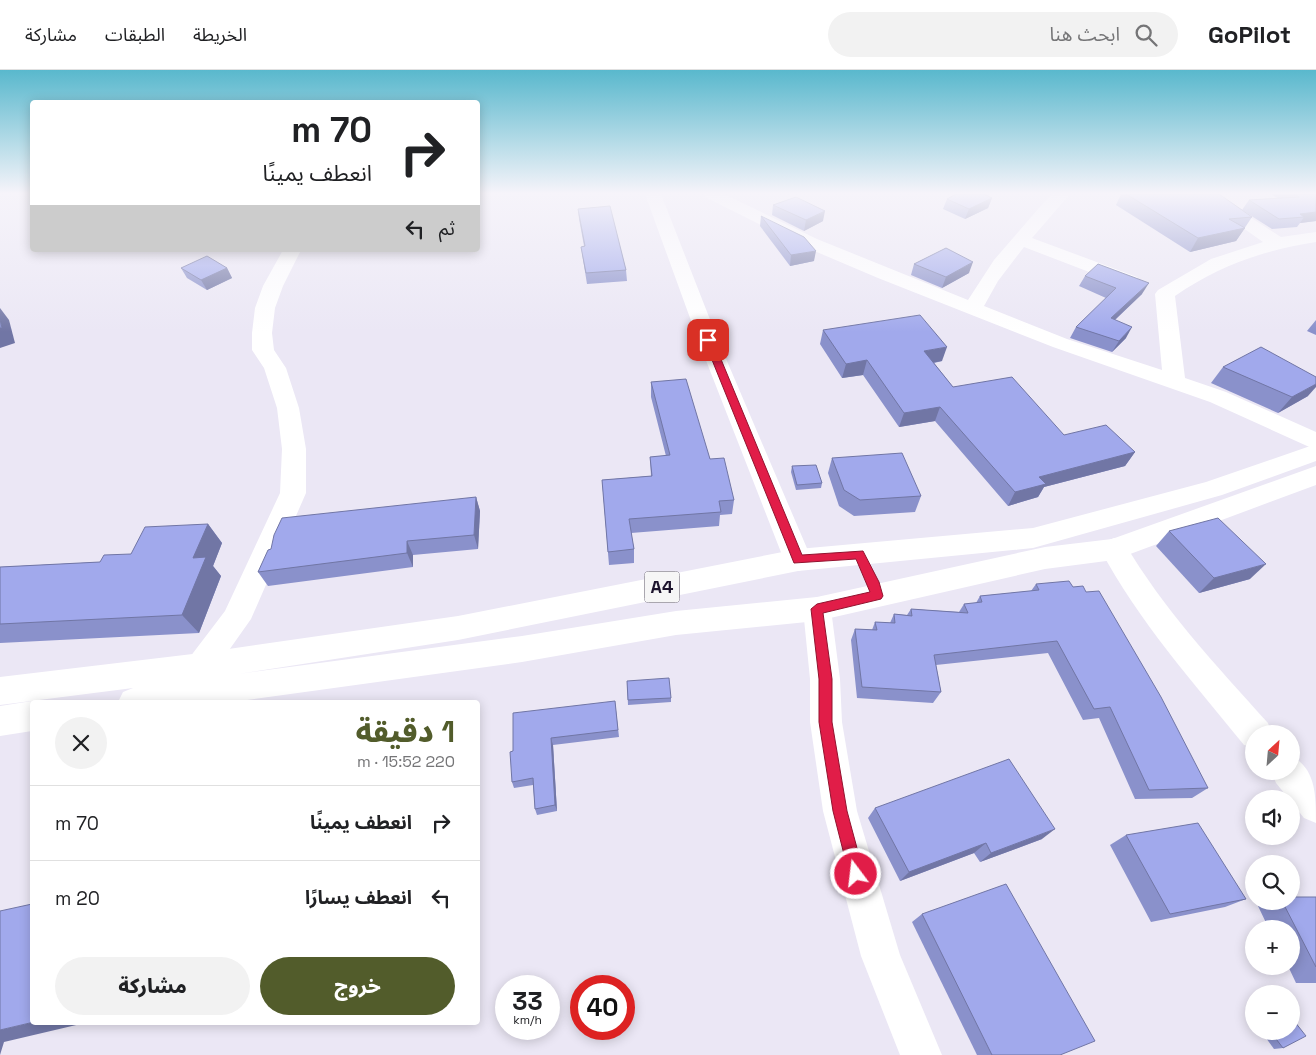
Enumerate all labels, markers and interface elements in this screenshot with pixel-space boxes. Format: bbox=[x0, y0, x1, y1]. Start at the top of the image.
search box bbox=[828, 12, 1178, 57]
text: GoPilot bbox=[1208, 19, 1291, 50]
icon: search bbox=[1132, 21, 1160, 49]
text: ابحث هنا bbox=[1050, 22, 1120, 47]
text: مشاركة bbox=[25, 23, 77, 46]
text: الطبقات bbox=[105, 23, 165, 46]
text: الخريطة bbox=[193, 23, 247, 46]
text: 70 m bbox=[291, 108, 372, 152]
icon: right bbox=[390, 120, 455, 185]
text: انعطف يمينًا bbox=[263, 159, 372, 187]
icon: left bbox=[401, 215, 429, 243]
text: ثم bbox=[439, 216, 455, 241]
pin bbox=[687, 319, 729, 361]
icon: arrive bbox=[694, 326, 722, 354]
road number: A4 bbox=[644, 572, 680, 602]
text: 1 دقيقة bbox=[355, 712, 455, 751]
button: close bbox=[55, 717, 107, 769]
north arrow bbox=[1245, 725, 1300, 780]
map controls bbox=[1245, 725, 1300, 1040]
text: 220 m · 15:52 bbox=[357, 751, 455, 772]
button: sound bbox=[1245, 790, 1300, 845]
icon: right bbox=[427, 809, 455, 837]
text: انعطف يمينًا bbox=[310, 810, 412, 835]
text: 70 m bbox=[55, 811, 99, 836]
position arrow bbox=[829, 847, 881, 899]
button: search bbox=[1245, 855, 1300, 910]
icon: left bbox=[427, 884, 455, 912]
text: انعطف يسارًا bbox=[305, 885, 412, 910]
text: 20 m bbox=[55, 886, 100, 911]
button: + bbox=[1245, 920, 1300, 975]
button: مشاركة bbox=[55, 957, 250, 1015]
button: خروج bbox=[260, 957, 455, 1015]
speed limit sign: 40 bbox=[570, 975, 635, 1040]
text: 33 bbox=[512, 985, 543, 1017]
button: − bbox=[1245, 985, 1300, 1040]
text: km/h bbox=[513, 1012, 542, 1028]

